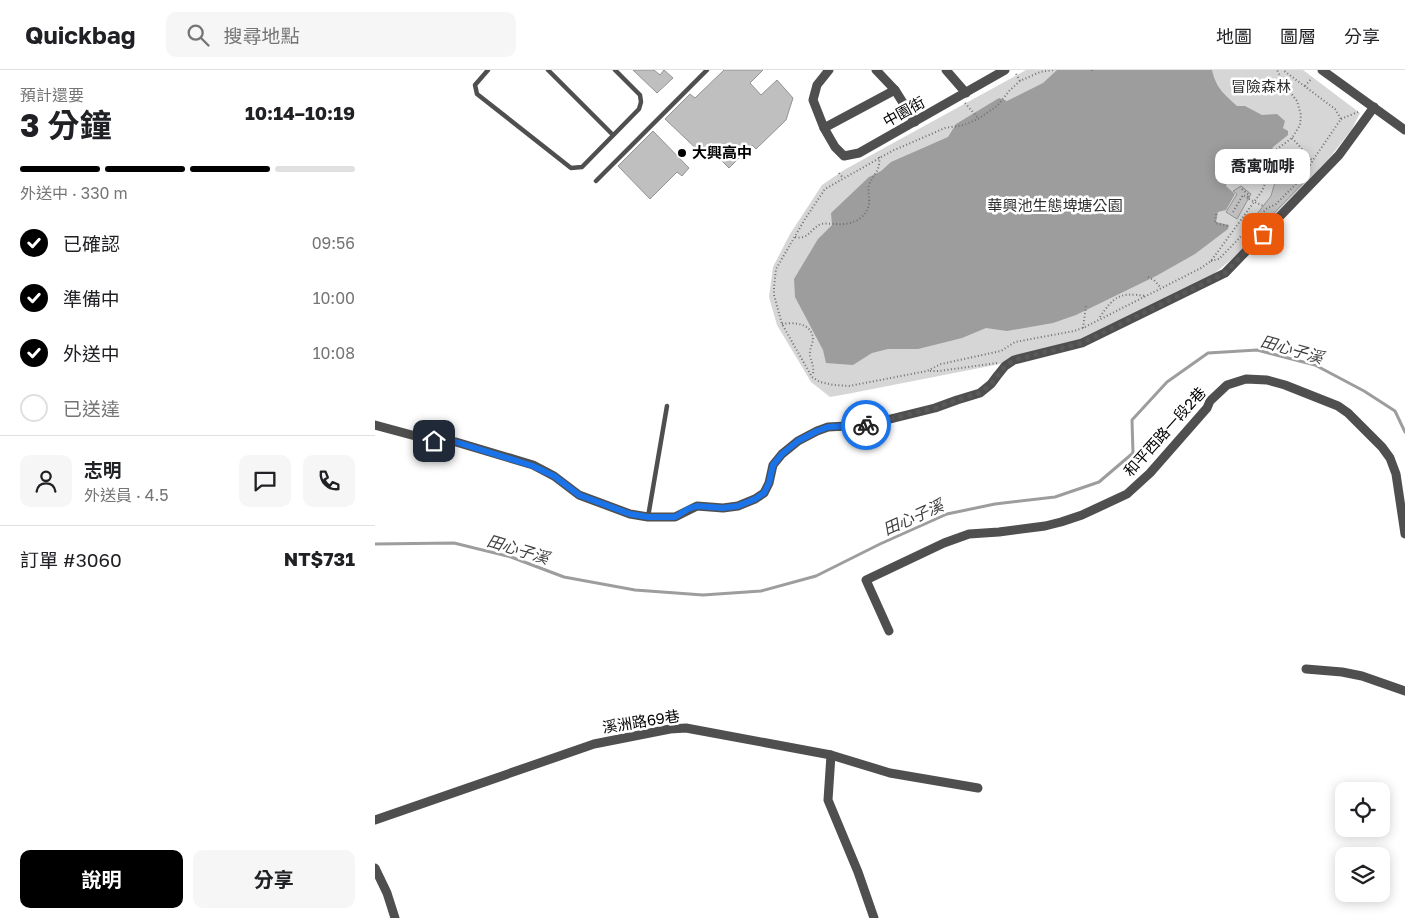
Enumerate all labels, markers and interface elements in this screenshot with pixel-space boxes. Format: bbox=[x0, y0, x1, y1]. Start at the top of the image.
search box bbox=[166, 12, 516, 57]
text: Quickbag bbox=[25, 20, 136, 49]
icon: search bbox=[184, 21, 212, 49]
text: 搜尋地點 bbox=[224, 24, 300, 47]
text: 地圖 bbox=[1216, 25, 1252, 47]
text: 圖層 bbox=[1280, 25, 1316, 47]
text: 分享 bbox=[1344, 25, 1380, 47]
park label: 冒險森林 bbox=[1231, 77, 1291, 95]
text: 預計還要 bbox=[20, 85, 84, 105]
street label: 中園街 bbox=[879, 92, 928, 130]
text: 10:14–10:19 bbox=[245, 101, 355, 124]
text: 3 分鐘 bbox=[20, 106, 112, 144]
place label: 大興高中 bbox=[692, 143, 752, 161]
marker: 大興高中 bbox=[676, 147, 688, 159]
callout: 喬寓咖啡 bbox=[1215, 149, 1311, 184]
text: 喬寓咖啡 bbox=[1230, 156, 1295, 176]
text: 外送中 · 330 m bbox=[20, 183, 128, 203]
park label: 華興池生態埤塘公園 bbox=[987, 196, 1123, 214]
pin bbox=[1242, 213, 1284, 255]
icon: bag bbox=[1249, 220, 1277, 248]
icon: check bbox=[20, 229, 48, 257]
text: 已確認 bbox=[63, 232, 120, 255]
text: 09:56 bbox=[312, 233, 355, 253]
icon: check bbox=[20, 284, 48, 312]
text: 準備中 bbox=[63, 287, 120, 310]
text: 10:00 bbox=[313, 288, 355, 308]
water label: 田心子溪 bbox=[1258, 331, 1327, 368]
icon: check bbox=[20, 339, 48, 367]
text: 外送中 bbox=[63, 342, 120, 365]
text: 10:08 bbox=[313, 343, 355, 363]
street label: 和平西路一段2巷 bbox=[1120, 383, 1209, 480]
text: 已送達 bbox=[63, 397, 120, 420]
courier bbox=[841, 400, 891, 450]
icon: bike bbox=[852, 411, 880, 439]
pin bbox=[413, 420, 455, 462]
icon: home bbox=[420, 427, 448, 455]
button: person bbox=[20, 455, 72, 507]
button: chat bbox=[239, 455, 291, 507]
button: phone bbox=[303, 455, 355, 507]
text: 志明 bbox=[84, 458, 122, 481]
text: 外送員 · 4.5 bbox=[84, 485, 169, 505]
water label: 田心子溪 bbox=[880, 494, 948, 539]
water label: 田心子溪 bbox=[484, 530, 553, 569]
text: NT$731 bbox=[284, 547, 355, 570]
text: 訂單 #3060 bbox=[20, 548, 122, 571]
street label: 溪洲路69巷 bbox=[601, 706, 681, 736]
map controls bbox=[1335, 782, 1390, 902]
button: locate bbox=[1335, 782, 1390, 837]
button: layers bbox=[1335, 847, 1390, 902]
button: 說明 bbox=[20, 850, 183, 908]
button: 分享 bbox=[193, 850, 355, 908]

